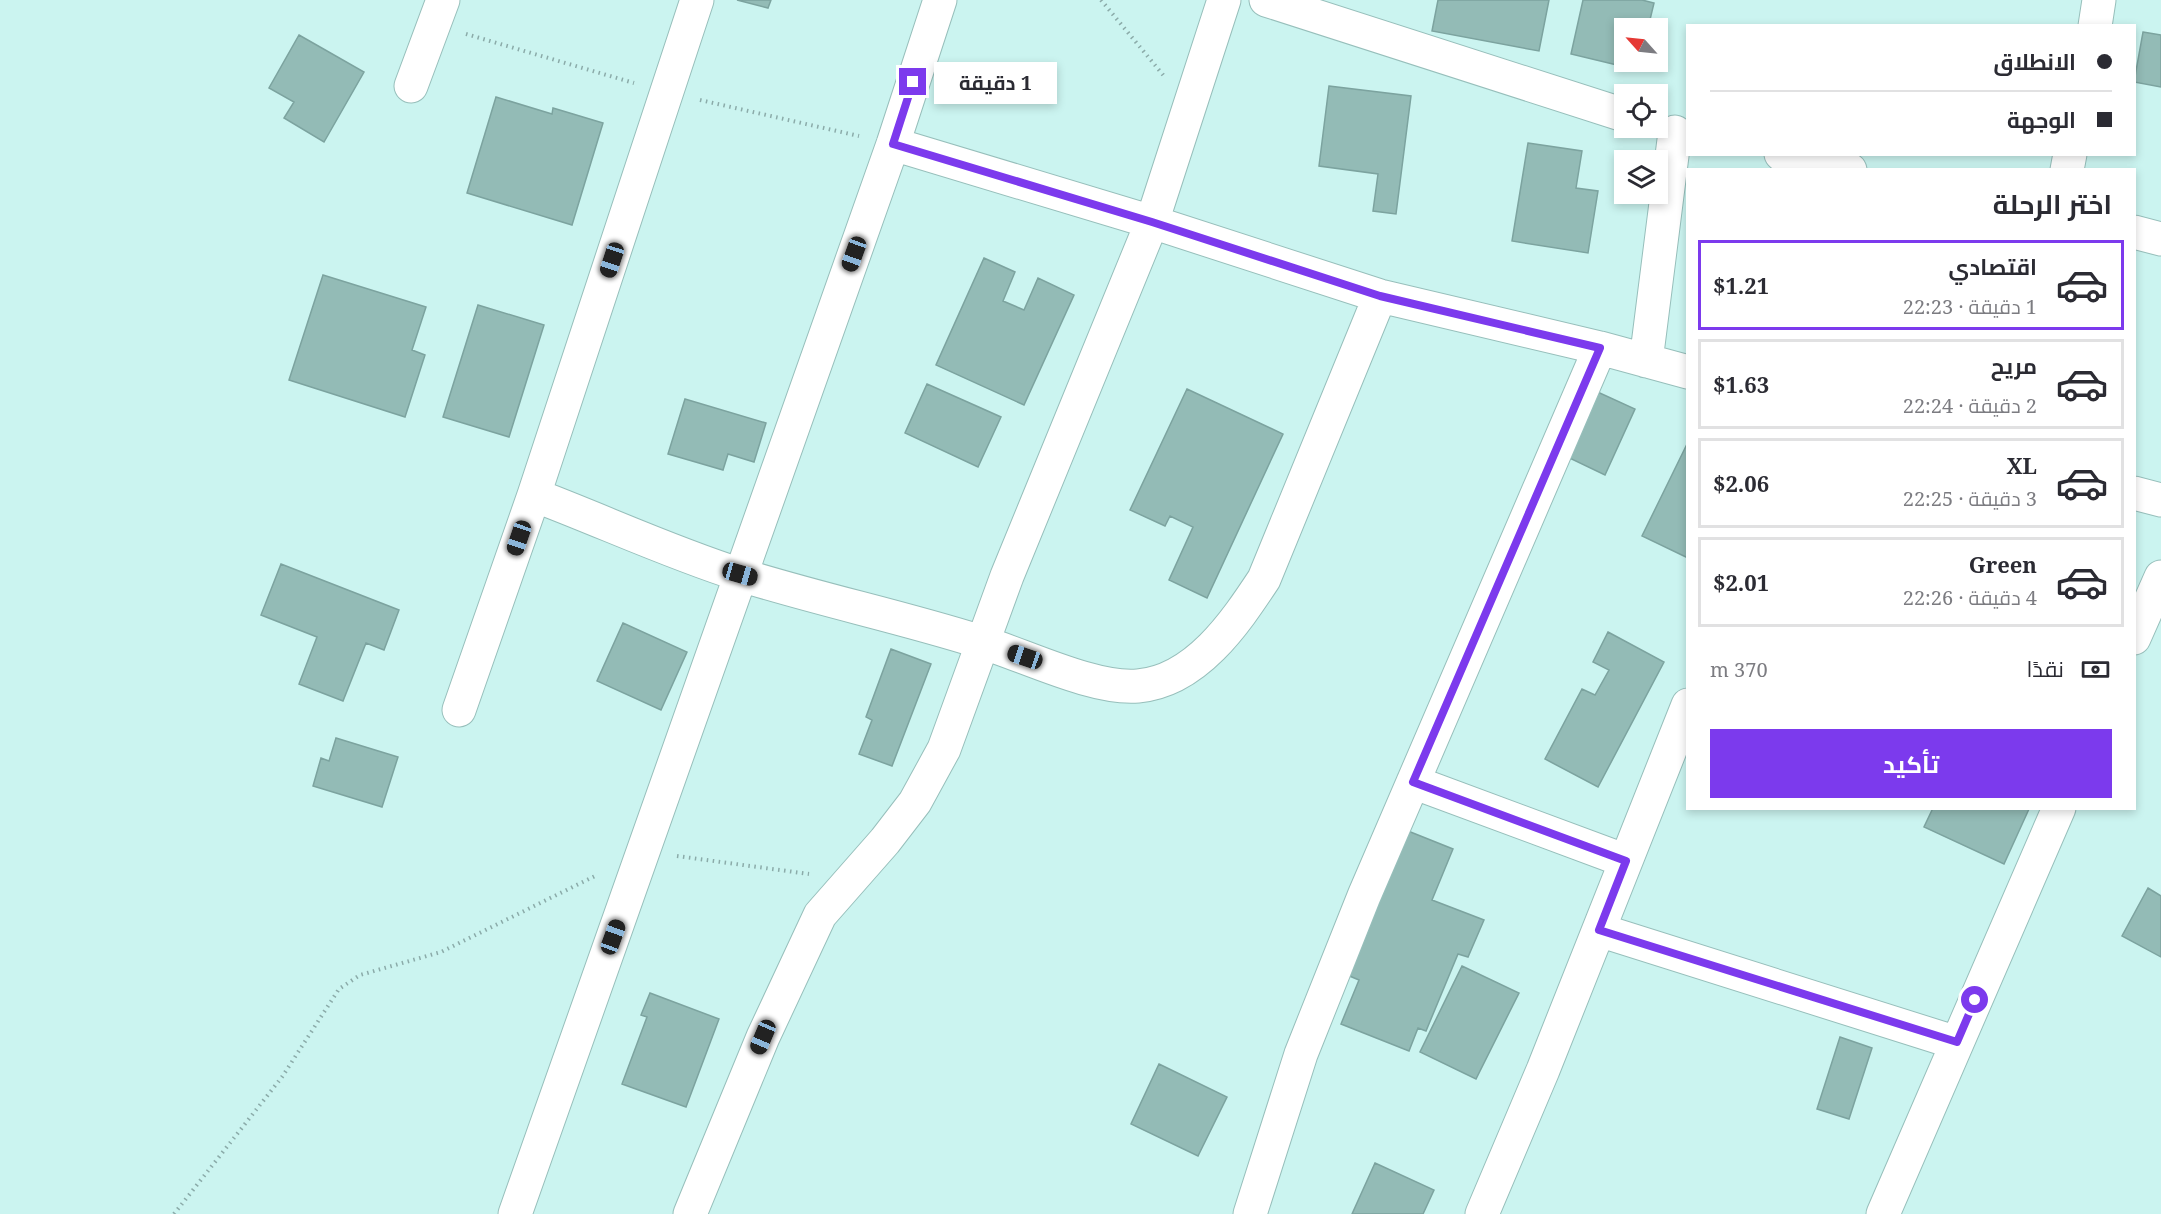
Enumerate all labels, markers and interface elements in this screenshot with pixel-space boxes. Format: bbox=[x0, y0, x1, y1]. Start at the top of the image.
north arrow bbox=[1614, 18, 1668, 72]
map controls bbox=[1614, 18, 1668, 204]
text: الانطلاق bbox=[1993, 46, 2076, 76]
callout: 1 دقيقة bbox=[934, 61, 1057, 103]
route end bbox=[899, 68, 926, 95]
text: 1 دقيقة bbox=[959, 69, 1032, 96]
button: locate bbox=[1614, 84, 1668, 138]
text: الوجهة bbox=[2007, 104, 2076, 134]
button: layers bbox=[1614, 150, 1668, 204]
text: اختر الرحلة bbox=[1993, 185, 2112, 222]
car bbox=[839, 234, 869, 274]
car bbox=[598, 240, 626, 280]
text: اقتصادي bbox=[1948, 251, 2037, 281]
icon: car bbox=[2055, 258, 2109, 312]
text: $1.21 bbox=[1713, 270, 1769, 300]
text: 1 دقيقة · 22:23 bbox=[1903, 293, 2037, 320]
text: مريح bbox=[1991, 350, 2037, 380]
icon: car bbox=[2055, 357, 2109, 411]
text: $1.63 bbox=[1713, 369, 1769, 399]
text: 2 دقيقة · 22:24 bbox=[1903, 392, 2037, 419]
text: XL bbox=[2006, 450, 2037, 480]
icon: car bbox=[2055, 456, 2109, 510]
text: $2.06 bbox=[1713, 468, 1769, 498]
text: 3 دقيقة · 22:25 bbox=[1903, 485, 2037, 512]
car bbox=[505, 518, 533, 558]
text: Green bbox=[1969, 549, 2037, 579]
icon: car bbox=[2055, 555, 2109, 609]
car bbox=[720, 560, 760, 588]
text: $2.01 bbox=[1713, 567, 1769, 597]
text: 4 دقيقة · 22:26 bbox=[1903, 584, 2037, 611]
car bbox=[1005, 643, 1045, 671]
text: نقدًا bbox=[2026, 653, 2064, 683]
icon: cash bbox=[2079, 653, 2112, 686]
text: 370 m bbox=[1710, 656, 1768, 683]
button: تأكيد bbox=[1710, 729, 2112, 798]
car bbox=[598, 917, 628, 957]
route start bbox=[1961, 986, 1988, 1013]
car bbox=[748, 1017, 778, 1057]

